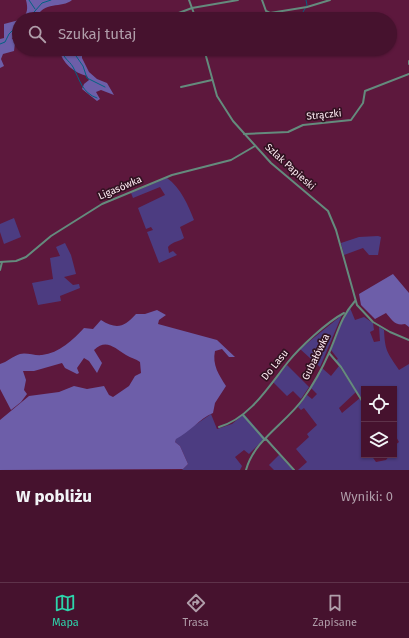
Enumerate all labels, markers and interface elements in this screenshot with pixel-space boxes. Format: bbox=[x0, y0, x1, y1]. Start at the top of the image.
search box bbox=[12, 12, 397, 56]
icon: search bbox=[26, 23, 48, 45]
text: Szukaj tutaj bbox=[58, 25, 136, 43]
street label: Strączki bbox=[306, 107, 342, 123]
street label: Szlak Papieski bbox=[262, 141, 318, 193]
street label: Ligasówka bbox=[96, 173, 144, 203]
street label: Gubałówka bbox=[300, 332, 332, 382]
street label: Do Lasu bbox=[259, 347, 291, 383]
map controls bbox=[361, 386, 397, 458]
button: locate bbox=[361, 386, 397, 422]
button: layers bbox=[361, 422, 397, 458]
text: W pobliżu bbox=[16, 486, 92, 507]
text: Wyniki: 0 bbox=[340, 489, 393, 504]
tab: Mapa bbox=[52, 592, 79, 629]
tab: Trasa bbox=[183, 592, 209, 629]
tab: Zapisane bbox=[312, 592, 357, 629]

